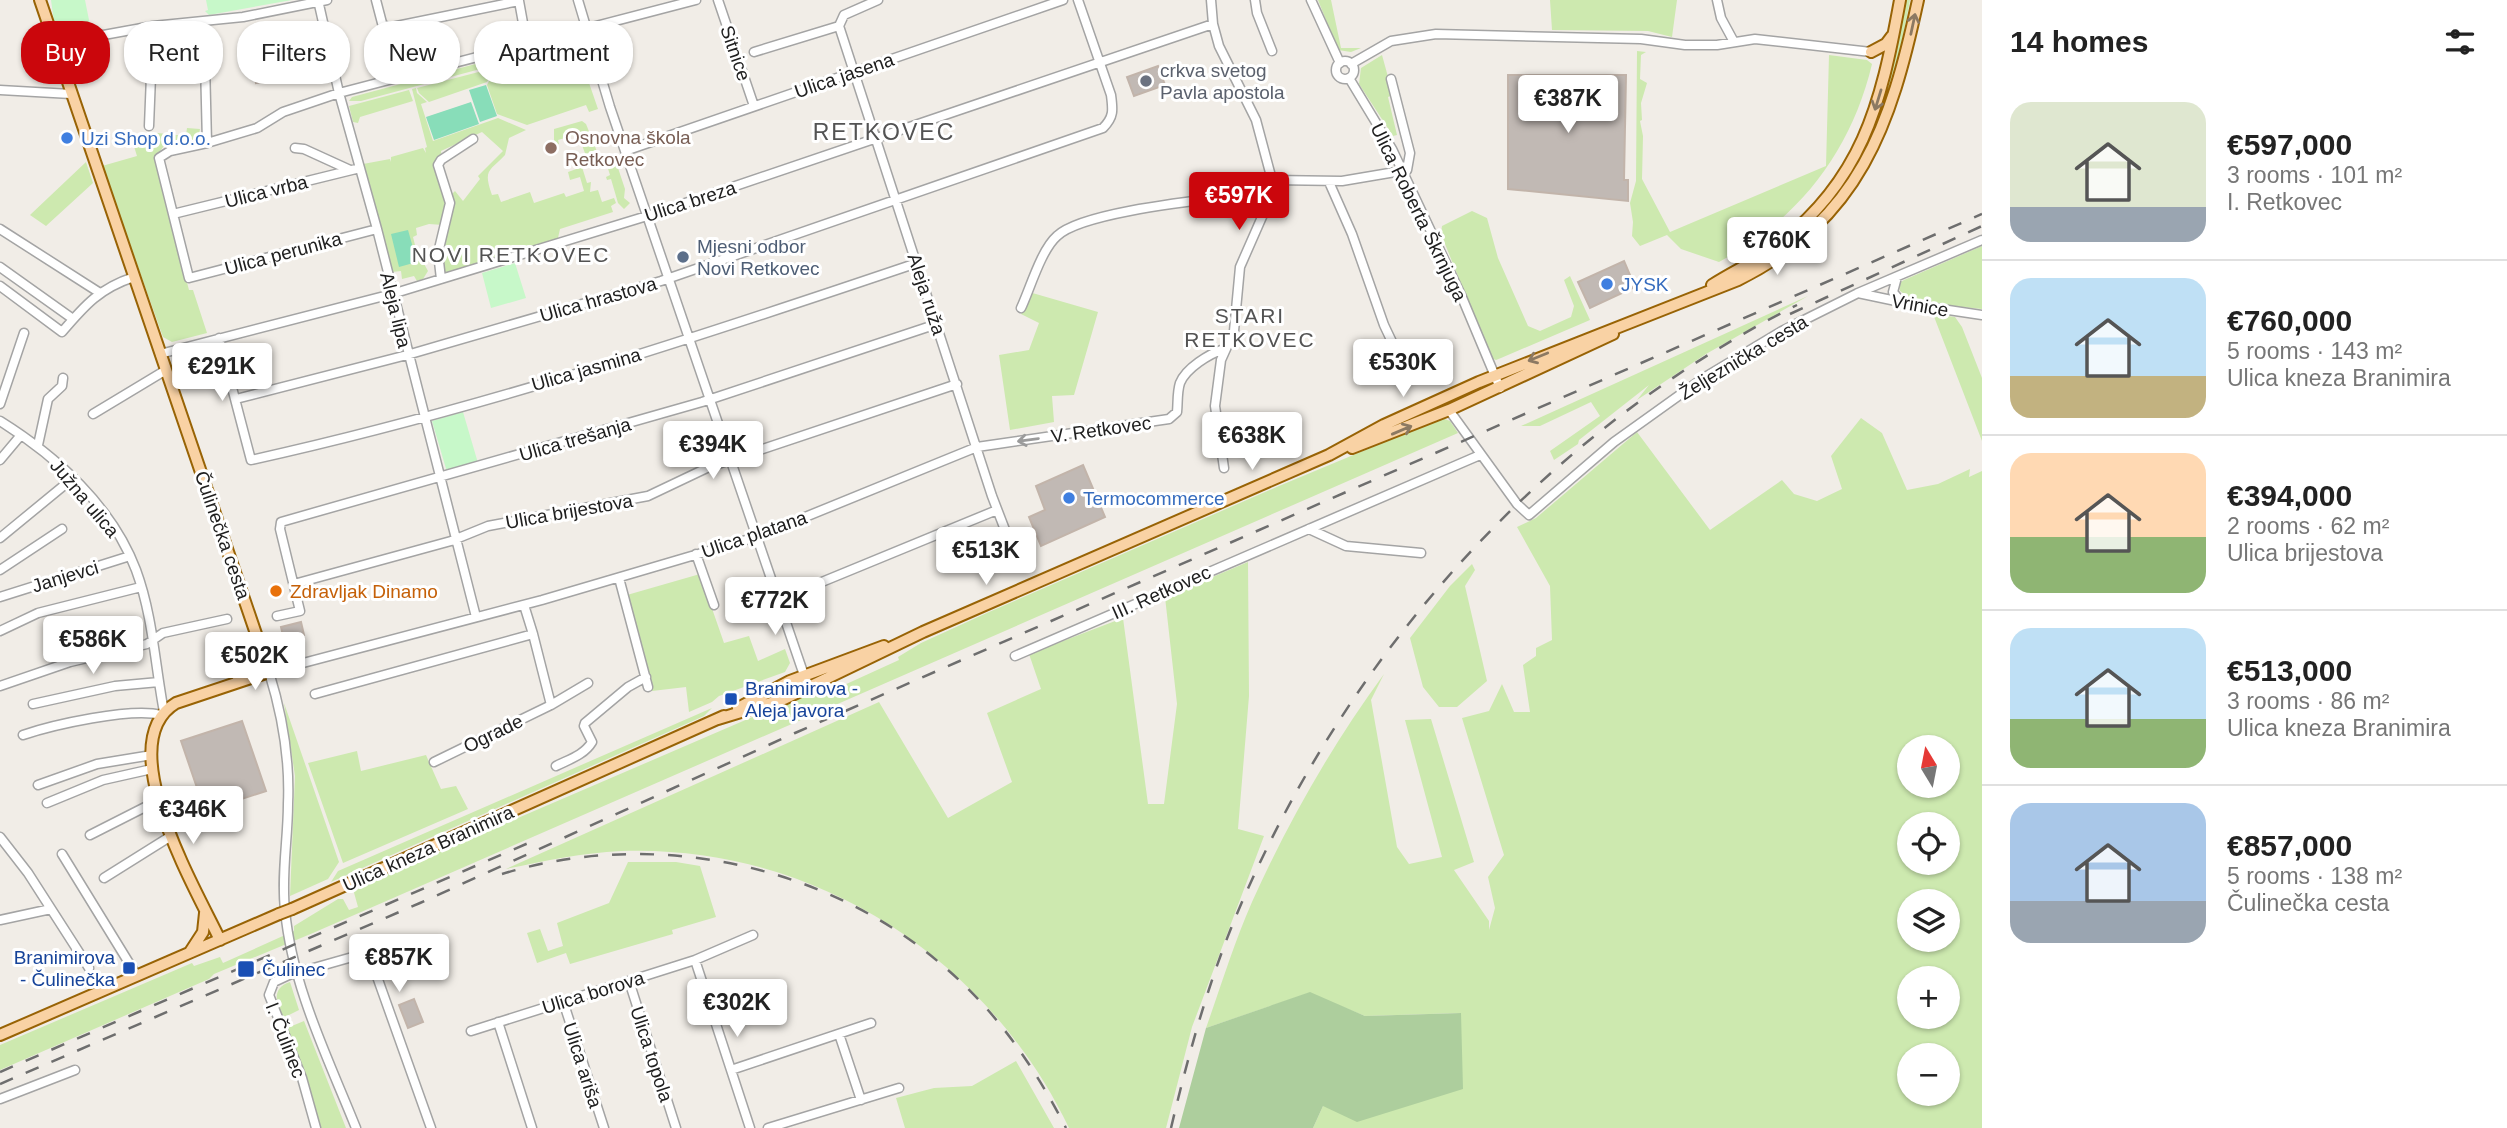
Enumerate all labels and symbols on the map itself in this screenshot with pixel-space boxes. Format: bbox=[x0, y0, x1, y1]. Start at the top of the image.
one-way arrow bbox=[1907, 13, 1920, 36]
street label: Sitnice bbox=[716, 23, 755, 84]
street label: Ulica jasena bbox=[792, 49, 897, 102]
place label: crkva svetog Pavla apostola bbox=[1160, 60, 1285, 103]
marker: crkva svetog Pavla apostola bbox=[1138, 73, 1154, 89]
pin: €387K bbox=[1519, 76, 1617, 135]
one-way arrow bbox=[1871, 89, 1884, 111]
district label: RETKOVEC bbox=[813, 119, 955, 145]
street label: Ulica Roberta Škrnjuga bbox=[1366, 120, 1471, 305]
place label: Osnovna škola Retkovec bbox=[565, 127, 691, 170]
place label: Uzi Shop d.o.o. bbox=[81, 128, 211, 149]
marker: Uzi Shop d.o.o. bbox=[59, 130, 75, 146]
marker: Osnovna škola Retkovec bbox=[543, 140, 559, 156]
street label: Ulica vrba bbox=[223, 171, 310, 212]
pin: €597K bbox=[1190, 173, 1288, 232]
street label: Ulica breza bbox=[642, 177, 739, 226]
pin: €760K bbox=[1728, 218, 1826, 277]
street label: Ulica perunika bbox=[222, 228, 344, 279]
place label: Mjesni odbor Novi Retkovec bbox=[697, 236, 820, 279]
district label: NOVI RETKOVEC bbox=[412, 243, 610, 266]
marker: Mjesni odbor Novi Retkovec bbox=[675, 249, 691, 265]
street label: Aleja ruža bbox=[903, 251, 950, 338]
street label: Aleja lipa bbox=[376, 270, 415, 350]
street label: Ulica hrastova bbox=[537, 273, 659, 326]
place label: JYSK bbox=[1621, 274, 1669, 295]
marker: JYSK bbox=[1599, 276, 1615, 292]
street label: Vrinice bbox=[1890, 290, 1950, 321]
district label: STARI RETKOVEC bbox=[1184, 304, 1316, 351]
street label: Željeznička cesta bbox=[1675, 311, 1811, 404]
pin: €530K bbox=[1354, 340, 1452, 399]
pin: €291K bbox=[173, 344, 271, 403]
street label: Ulica jasmina bbox=[529, 344, 644, 395]
one-way arrow bbox=[1528, 352, 1549, 365]
street label: V. Retkovec bbox=[1050, 412, 1152, 447]
pin: €638K bbox=[1203, 412, 1301, 472]
street label: Ulica trešanja bbox=[517, 413, 634, 465]
pin: €394K bbox=[664, 421, 762, 481]
one-way arrow bbox=[1391, 423, 1412, 436]
one-way arrow bbox=[1017, 434, 1040, 447]
street label: Južna ulica bbox=[46, 455, 123, 542]
street label: Čulinečka cesta bbox=[191, 468, 254, 602]
place label: Termocommerce bbox=[1083, 488, 1224, 509]
street label: Ulica brijestova bbox=[504, 490, 635, 533]
marker: Termocommerce bbox=[1061, 490, 1077, 506]
street label: Ulica platana bbox=[699, 507, 810, 562]
pin: €513K bbox=[937, 528, 1035, 587]
street label: Janjevci bbox=[29, 556, 101, 597]
street label: III. Retkovec bbox=[1109, 561, 1214, 624]
pin: €772K bbox=[726, 578, 824, 637]
place label: Zdravljak Dinamo bbox=[290, 581, 438, 602]
marker: Zdravljak Dinamo bbox=[268, 583, 284, 599]
pin: €586K bbox=[44, 616, 142, 676]
pin: €502K bbox=[206, 632, 304, 692]
place label: Branimirova - Aleja javora bbox=[745, 678, 858, 721]
marker: Branimirova - Aleja javora bbox=[723, 691, 739, 707]
street label: Ograde bbox=[460, 710, 526, 757]
north arrow bbox=[1897, 735, 1960, 798]
pin: €346K bbox=[144, 786, 242, 846]
street label: Ulica kneza Branimira bbox=[340, 801, 517, 896]
pin: €857K bbox=[350, 934, 448, 994]
place label: Branimirova - Čulinečka bbox=[14, 947, 115, 990]
marker: Čulinec bbox=[236, 959, 256, 979]
place label: Čulinec bbox=[262, 959, 325, 980]
marker: Branimirova - Čulinečka bbox=[121, 960, 137, 976]
street label: Ulica borova bbox=[540, 967, 647, 1018]
pin: €302K bbox=[688, 979, 786, 1039]
street label: I. Čulinec bbox=[262, 999, 310, 1081]
street label: Ulica topola bbox=[626, 1004, 677, 1105]
street label: Ulica ariša bbox=[559, 1020, 606, 1111]

